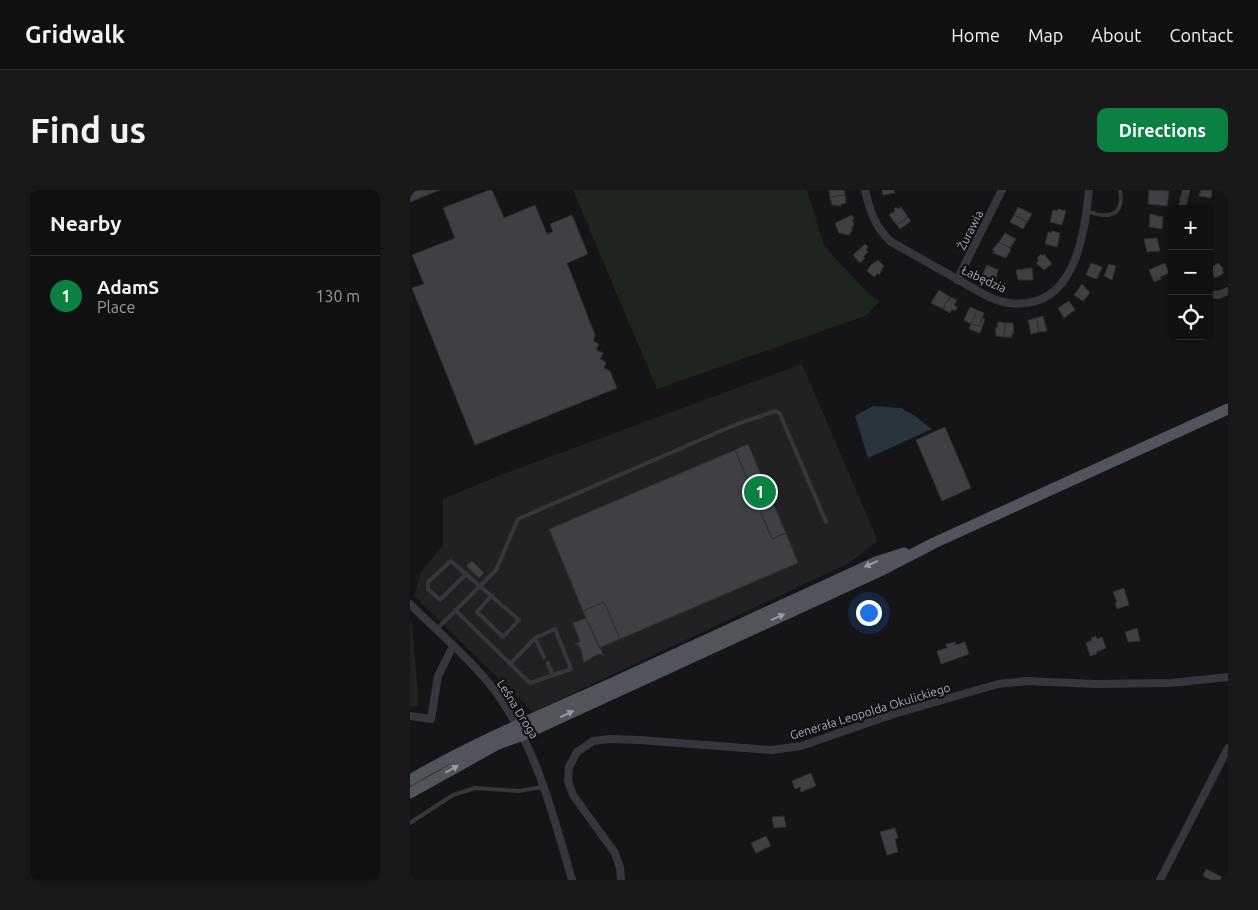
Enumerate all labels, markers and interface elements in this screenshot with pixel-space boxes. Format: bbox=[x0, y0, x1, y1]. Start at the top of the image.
text: Gridwalk bbox=[25, 21, 125, 48]
text: Home bbox=[951, 25, 1000, 45]
text: Map bbox=[1028, 25, 1063, 45]
text: About bbox=[1091, 25, 1141, 45]
text: Contact bbox=[1169, 25, 1233, 45]
button: Directions bbox=[1097, 108, 1228, 152]
text: Find us bbox=[30, 110, 146, 150]
map controls bbox=[1168, 205, 1213, 340]
button: + bbox=[1168, 205, 1213, 250]
street label: Żurawia bbox=[955, 208, 985, 252]
text: Nearby bbox=[50, 211, 121, 235]
button: − bbox=[1168, 250, 1213, 295]
street label: Łabędzia bbox=[960, 263, 1008, 295]
text: AdamS bbox=[97, 276, 159, 298]
text: 1 bbox=[61, 287, 71, 305]
text: 130 m bbox=[315, 287, 360, 305]
button: locate bbox=[1168, 295, 1213, 340]
text: Place bbox=[97, 298, 135, 316]
pin: 1 bbox=[744, 473, 776, 511]
one-way arrow bbox=[864, 561, 878, 569]
your location bbox=[856, 600, 882, 626]
one-way arrow bbox=[771, 613, 785, 621]
street label: Leśna Droga bbox=[495, 677, 541, 741]
street label: Generała Leopolda Okulickiego bbox=[788, 680, 952, 742]
one-way arrow bbox=[560, 710, 574, 718]
one-way arrow bbox=[446, 764, 459, 773]

